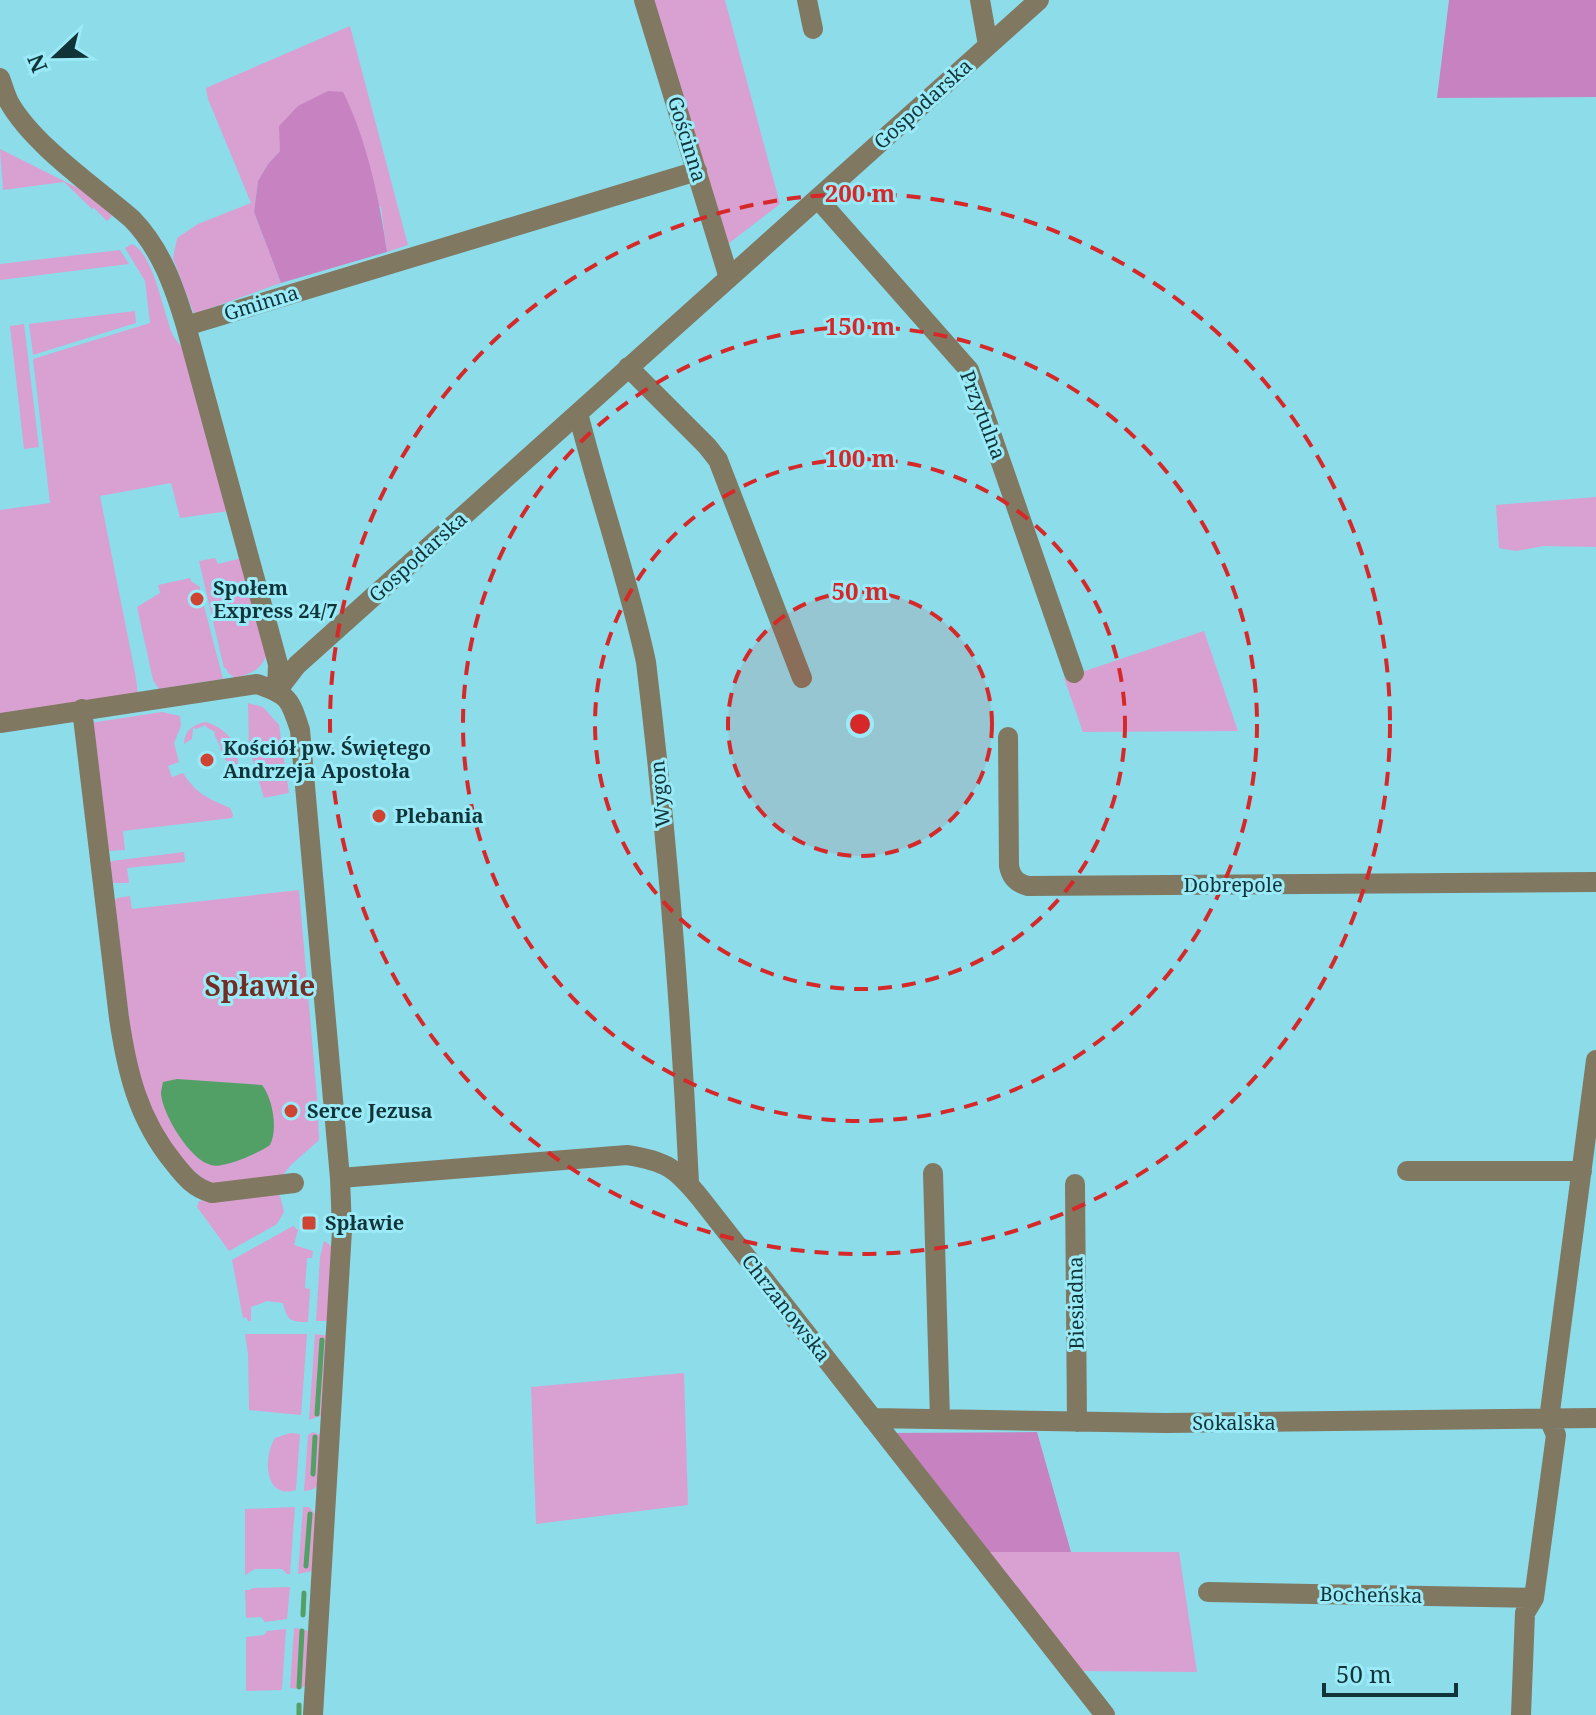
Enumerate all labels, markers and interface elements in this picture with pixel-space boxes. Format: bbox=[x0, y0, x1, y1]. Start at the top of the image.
north arrow bbox=[16, 16, 96, 96]
text: N bbox=[19, 50, 54, 78]
street label: Gospodarska bbox=[868, 52, 978, 155]
street label: Gościnna bbox=[662, 93, 713, 185]
text: 200 m bbox=[825, 176, 896, 209]
street label: Gminna bbox=[220, 278, 301, 327]
text: 150 m bbox=[825, 309, 896, 342]
street label: Przytulna bbox=[954, 367, 1013, 463]
text: 100 m bbox=[825, 441, 896, 474]
street label: Gospodarska bbox=[363, 505, 473, 608]
place label: Społem Express 24/7 bbox=[213, 574, 338, 624]
text: 50 m bbox=[831, 574, 889, 607]
marker: Społem Express 24/7 bbox=[188, 590, 206, 608]
centre of rings bbox=[846, 710, 874, 738]
place label: Kościół pw. Świętego Andrzeja Apostoła bbox=[223, 734, 431, 784]
marker: Kościół pw. Świętego Andrzeja Apostoła bbox=[198, 751, 216, 769]
street label: Wygon bbox=[643, 759, 676, 829]
place label: Plebania bbox=[395, 802, 484, 829]
marker: Plebania bbox=[370, 807, 388, 825]
street label: Dobrepole bbox=[1183, 871, 1283, 898]
district label: Spławie bbox=[205, 966, 315, 1004]
place label: Serce Jezusa bbox=[307, 1097, 433, 1124]
marker: Serce Jezusa bbox=[282, 1102, 300, 1120]
place label: Spławie bbox=[325, 1209, 404, 1236]
marker: Spławie bbox=[300, 1214, 318, 1232]
street label: Chrzanowska bbox=[736, 1248, 837, 1367]
street label: Biesiadna bbox=[1061, 1256, 1090, 1350]
street label: Sokalska bbox=[1192, 1409, 1276, 1436]
street label: Bocheńska bbox=[1319, 1580, 1423, 1609]
scale bar bbox=[1324, 1647, 1456, 1697]
text: 50 m bbox=[1336, 1657, 1392, 1690]

